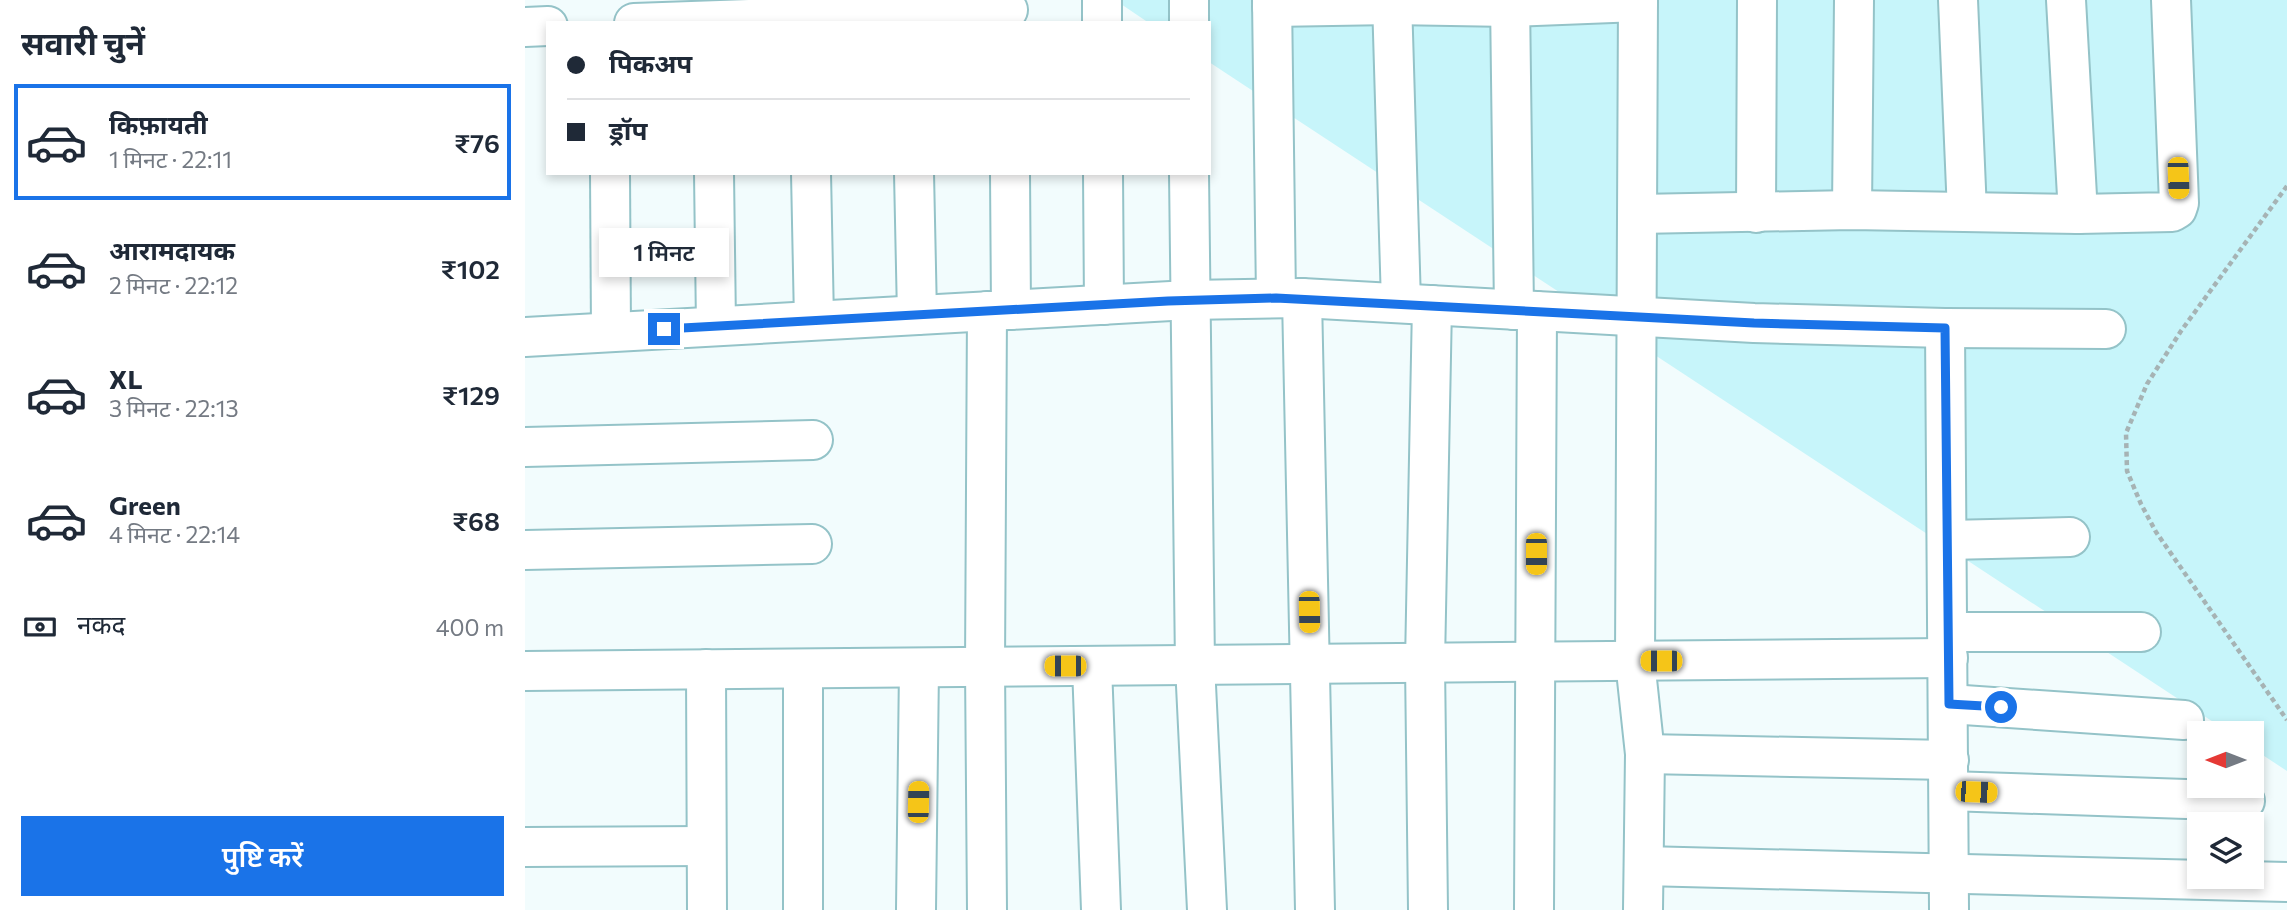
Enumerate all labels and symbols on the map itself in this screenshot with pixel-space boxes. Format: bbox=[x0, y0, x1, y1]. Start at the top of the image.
car bbox=[2167, 157, 2190, 199]
callout: 1 मिनट bbox=[599, 228, 729, 276]
route end bbox=[648, 313, 680, 345]
car bbox=[1526, 533, 1547, 575]
car bbox=[1299, 591, 1320, 633]
car bbox=[1641, 651, 1683, 672]
car bbox=[1045, 656, 1087, 677]
route start bbox=[1985, 691, 2017, 723]
north arrow bbox=[2187, 721, 2265, 798]
car bbox=[908, 781, 929, 823]
car bbox=[1955, 781, 1998, 803]

